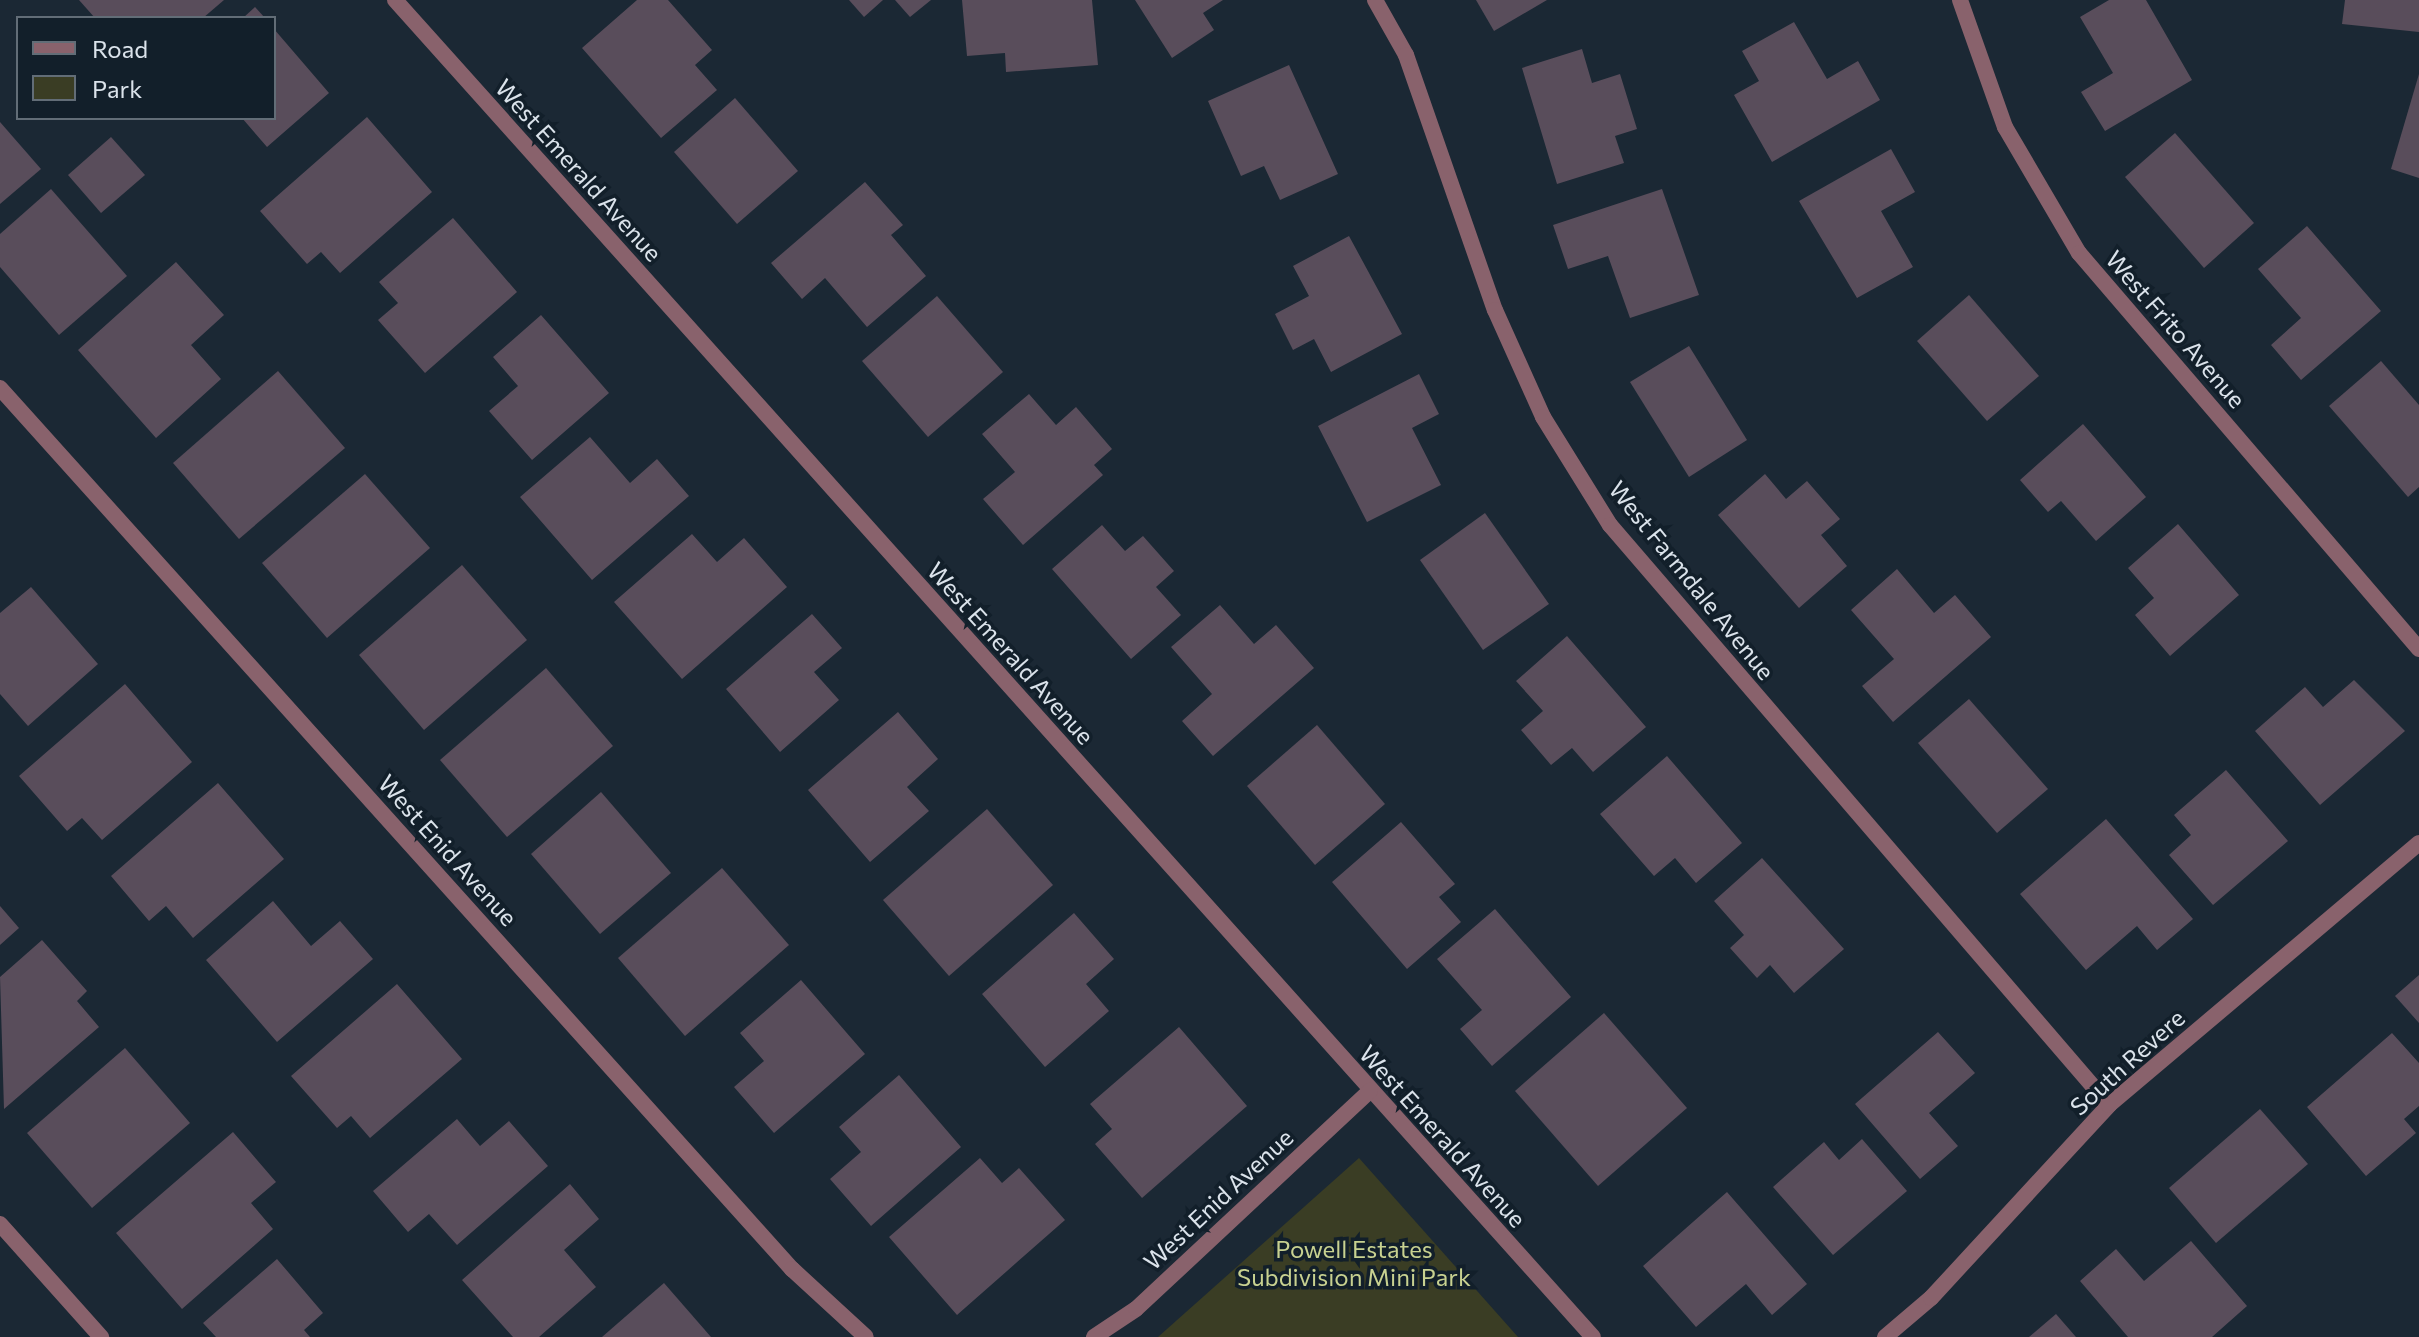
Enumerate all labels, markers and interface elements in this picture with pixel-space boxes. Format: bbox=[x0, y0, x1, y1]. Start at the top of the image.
legend bbox=[16, 16, 276, 120]
text: Road bbox=[92, 34, 148, 63]
street label: West Emerald Avenue bbox=[490, 73, 668, 267]
text: Park bbox=[92, 74, 142, 103]
street label: West Frito Avenue bbox=[2100, 245, 2252, 413]
street label: West Farmdale Avenue bbox=[1603, 475, 1781, 685]
street label: West Emerald Avenue bbox=[922, 556, 1100, 750]
street label: West Enid Avenue bbox=[373, 769, 523, 931]
street label: South Revere bbox=[2064, 1003, 2190, 1121]
street label: West Emerald Avenue bbox=[1354, 1039, 1532, 1233]
street label: West Enid Avenue bbox=[1137, 1123, 1299, 1275]
park label: Powell Estates Subdivision Mini Park bbox=[1237, 1235, 1471, 1291]

